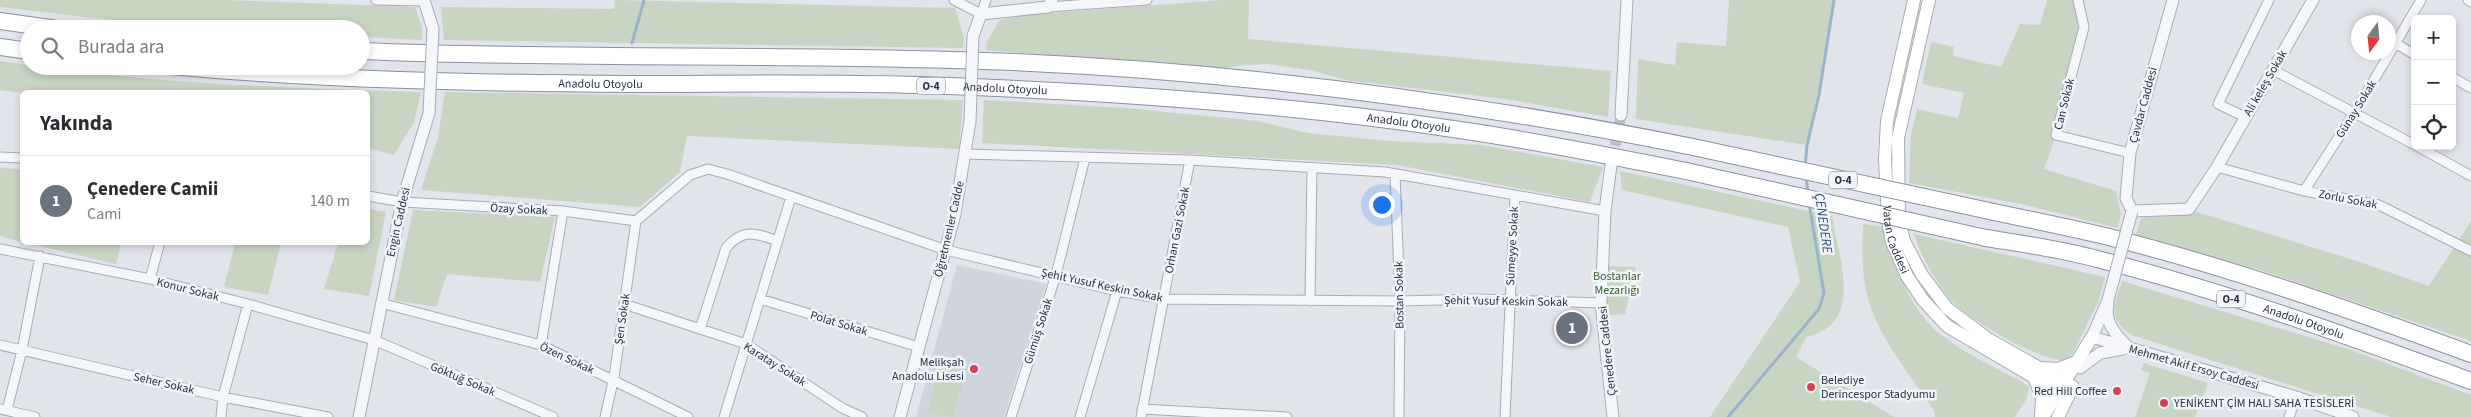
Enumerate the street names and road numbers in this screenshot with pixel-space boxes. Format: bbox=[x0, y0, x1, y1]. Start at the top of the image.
street label: Ali keleş Sokak bbox=[2240, 47, 2291, 119]
street label: Çavdar Caddesi bbox=[2125, 65, 2162, 145]
street label: Anadolu Otoyolu bbox=[558, 75, 643, 93]
street label: Can Sokak bbox=[2050, 76, 2079, 132]
street label: Günay Sokak bbox=[2332, 77, 2381, 141]
road number: O-4 bbox=[917, 78, 945, 94]
street label: Anadolu Otoyolu bbox=[963, 79, 1048, 99]
street label: Anadolu Otoyolu bbox=[1366, 109, 1452, 137]
road number: O-4 bbox=[1829, 172, 1857, 188]
street label: Öğretmenler Cadde bbox=[930, 179, 969, 279]
street label: Orhan Gazi Sokak bbox=[1161, 185, 1194, 275]
street label: Zorlu Sokak bbox=[2317, 185, 2379, 214]
street label: Engin Caddesi bbox=[382, 186, 415, 259]
street label: Özay Sokak bbox=[490, 200, 548, 219]
street label: Vatan Caddesi bbox=[1878, 205, 1913, 277]
street label: Sümeyye Sokak bbox=[1502, 206, 1523, 286]
street label: Bostan Sokak bbox=[1390, 261, 1409, 329]
street label: Şehit Yusuf Keskin Sokak bbox=[1039, 264, 1164, 307]
street label: Konur Sokak bbox=[155, 274, 221, 305]
road number: O-4 bbox=[2217, 290, 2245, 308]
street label: Şen Sokak bbox=[610, 292, 635, 346]
street label: Şehit Yusuf Keskin Sokak bbox=[1444, 292, 1568, 311]
street label: Gümüş Sokak bbox=[1020, 296, 1057, 366]
street label: Anadolu Otoyolu bbox=[2261, 300, 2346, 344]
street label: Çenedere Caddesi bbox=[1594, 305, 1621, 397]
street label: Polat Sokak bbox=[808, 307, 870, 340]
street label: Özen Sokak bbox=[537, 338, 597, 379]
street label: Karatay Sokak bbox=[740, 338, 810, 391]
street label: Mehmet Akif Ersoy Caddesi bbox=[2127, 341, 2261, 394]
street label: Göktuğ Sokak bbox=[428, 358, 498, 401]
street label: Seher Sokak bbox=[132, 368, 196, 399]

